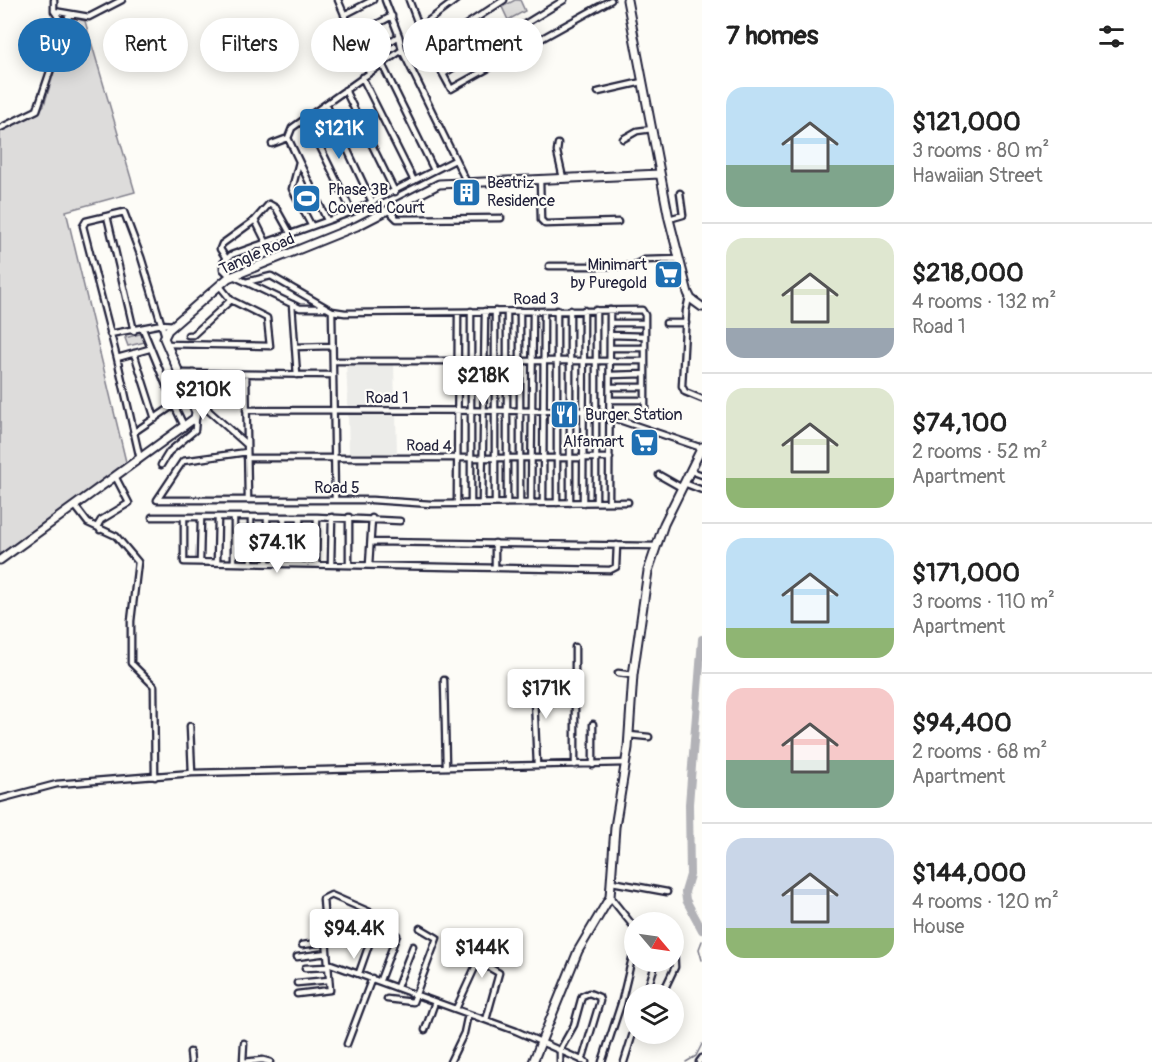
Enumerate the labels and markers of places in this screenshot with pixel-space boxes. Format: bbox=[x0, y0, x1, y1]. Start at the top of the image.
pin: $121K bbox=[297, 109, 381, 160]
place label: Beatriz Residence bbox=[487, 173, 555, 211]
building icon: Beatriz Residence bbox=[450, 176, 482, 208]
place label: Phase 3B Covered Court bbox=[328, 180, 425, 218]
sports icon: Phase 3B Covered Court bbox=[291, 183, 323, 215]
place label: Minimart by Puregold bbox=[570, 255, 648, 293]
supermarket icon: Minimart by Puregold bbox=[652, 258, 684, 290]
pin: $218K bbox=[441, 356, 525, 407]
pin: $210K bbox=[161, 370, 245, 421]
restaurant icon: Burger Station bbox=[548, 399, 580, 431]
place label: Burger Station bbox=[585, 405, 682, 425]
supermarket icon: Alfamart bbox=[629, 426, 661, 458]
place label: Alfamart bbox=[563, 432, 625, 452]
pin: $74.1K bbox=[228, 523, 326, 574]
pin: $171K bbox=[504, 669, 588, 720]
pin: $94.4K bbox=[305, 909, 403, 960]
pin: $144K bbox=[440, 928, 524, 979]

